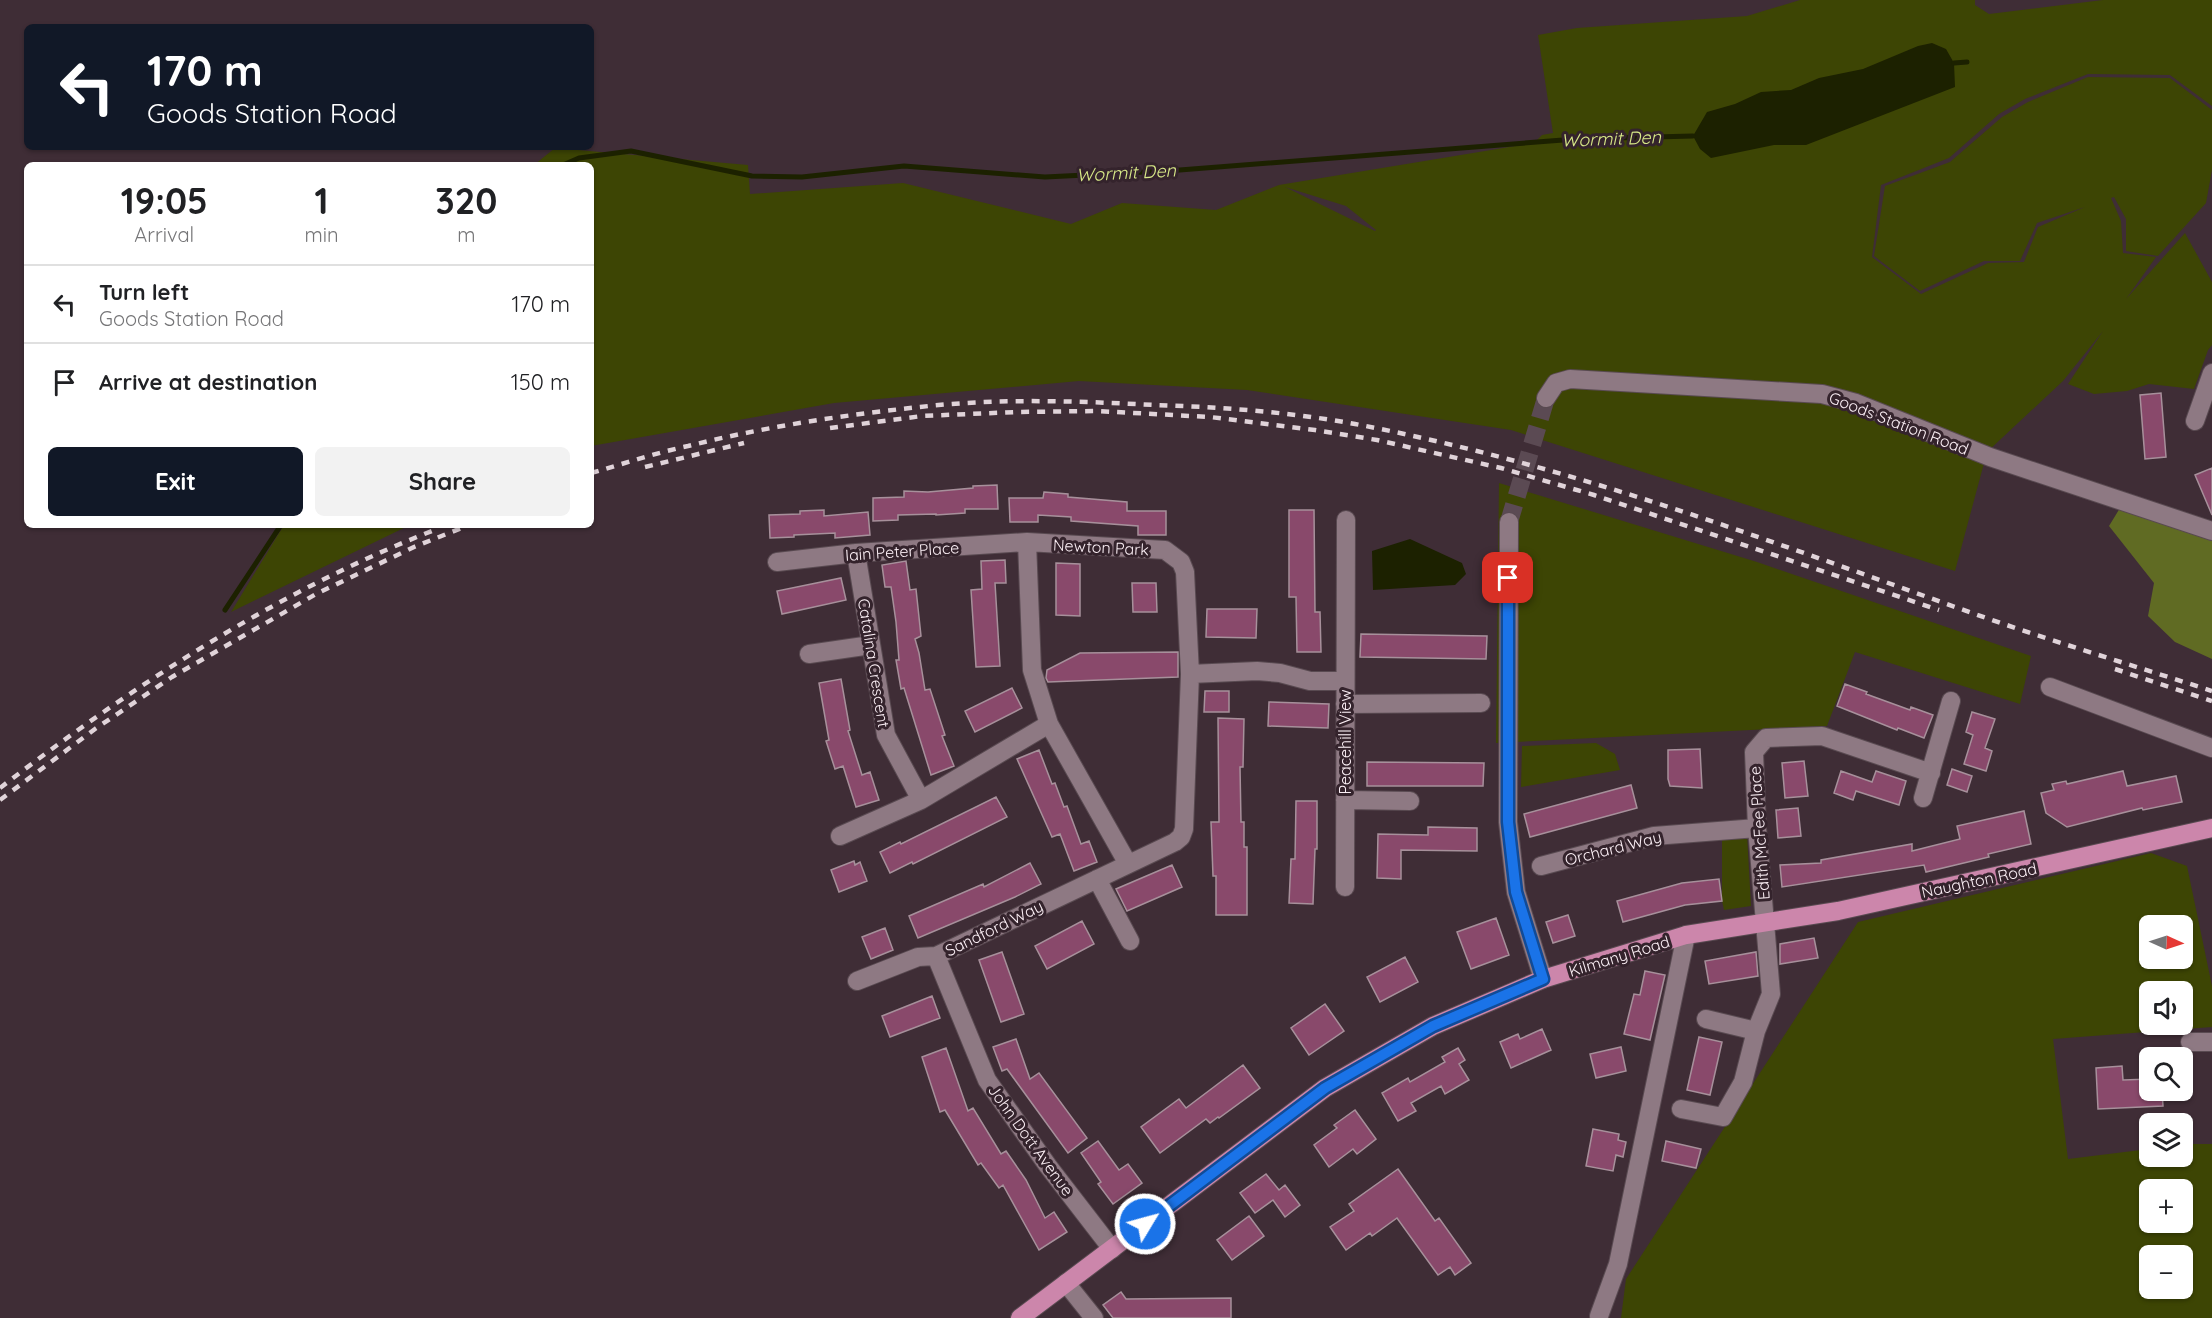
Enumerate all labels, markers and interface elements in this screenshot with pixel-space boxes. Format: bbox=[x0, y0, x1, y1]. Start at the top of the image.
text: 170 m bbox=[147, 44, 263, 97]
icon: left bbox=[48, 48, 126, 126]
text: Goods Station Road bbox=[147, 96, 397, 130]
water label: Wormit Den bbox=[1561, 125, 1662, 152]
water label: Wormit Den bbox=[1076, 158, 1177, 187]
text: 19:05 bbox=[121, 178, 208, 223]
text: 1 bbox=[315, 178, 329, 223]
text: 320 bbox=[435, 178, 497, 223]
text: Arrival bbox=[134, 222, 194, 247]
text: min bbox=[305, 222, 339, 247]
text: m bbox=[457, 222, 475, 247]
text: Turn left bbox=[99, 278, 189, 306]
icon: left bbox=[48, 288, 81, 321]
text: 170 m bbox=[511, 290, 570, 318]
text: Goods Station Road bbox=[99, 306, 284, 331]
icon: arrive bbox=[48, 366, 81, 399]
text: Arrive at destination bbox=[99, 368, 317, 396]
text: 150 m bbox=[511, 368, 570, 396]
street label: Goods Station Road bbox=[1826, 387, 1972, 459]
button: Exit bbox=[48, 447, 303, 516]
button: Share bbox=[315, 447, 570, 516]
street label: Newton Park bbox=[1053, 535, 1149, 559]
street label: Iain Peter Place bbox=[844, 537, 960, 565]
pin bbox=[1482, 552, 1533, 603]
icon: arrive bbox=[1491, 561, 1524, 594]
street label: Catalina Crescent bbox=[854, 597, 894, 729]
street label: Peacehill View bbox=[1335, 690, 1355, 794]
street label: Edith McFee Place bbox=[1744, 765, 1774, 901]
street label: Orchard Way bbox=[1562, 826, 1664, 870]
street label: Naughton Road bbox=[1919, 858, 2039, 902]
street label: Sandford Way bbox=[942, 896, 1046, 960]
north arrow bbox=[2139, 915, 2193, 969]
map controls bbox=[2139, 915, 2193, 1299]
street label: Kilmany Road bbox=[1566, 931, 1672, 981]
button: sound bbox=[2139, 981, 2193, 1035]
button: search bbox=[2139, 1047, 2193, 1101]
street label: John Dott Avenue bbox=[984, 1080, 1078, 1200]
button: layers bbox=[2139, 1113, 2193, 1167]
button: + bbox=[2139, 1179, 2193, 1233]
position arrow bbox=[1113, 1192, 1177, 1256]
button: − bbox=[2139, 1245, 2193, 1299]

